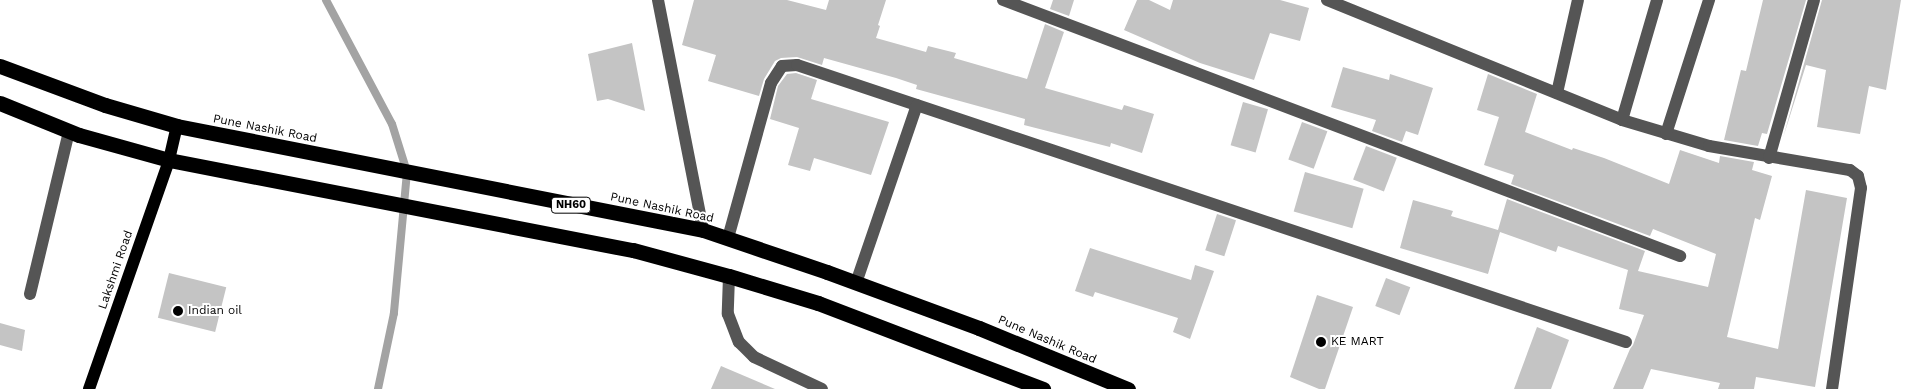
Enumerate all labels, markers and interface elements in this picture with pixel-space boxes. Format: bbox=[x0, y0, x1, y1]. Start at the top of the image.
street label: Pune Nashik Road bbox=[212, 112, 318, 146]
street label: Pune Nashik Road bbox=[609, 190, 715, 226]
road number: NH60 bbox=[550, 196, 592, 214]
street label: Lakshmi Road bbox=[96, 229, 136, 311]
place label: Indian oil bbox=[188, 304, 242, 318]
marker: Indian oil bbox=[172, 305, 184, 317]
street label: Pune Nashik Road bbox=[995, 313, 1099, 367]
place label: KE MART bbox=[1331, 335, 1384, 349]
marker: KE MART bbox=[1315, 336, 1327, 348]

